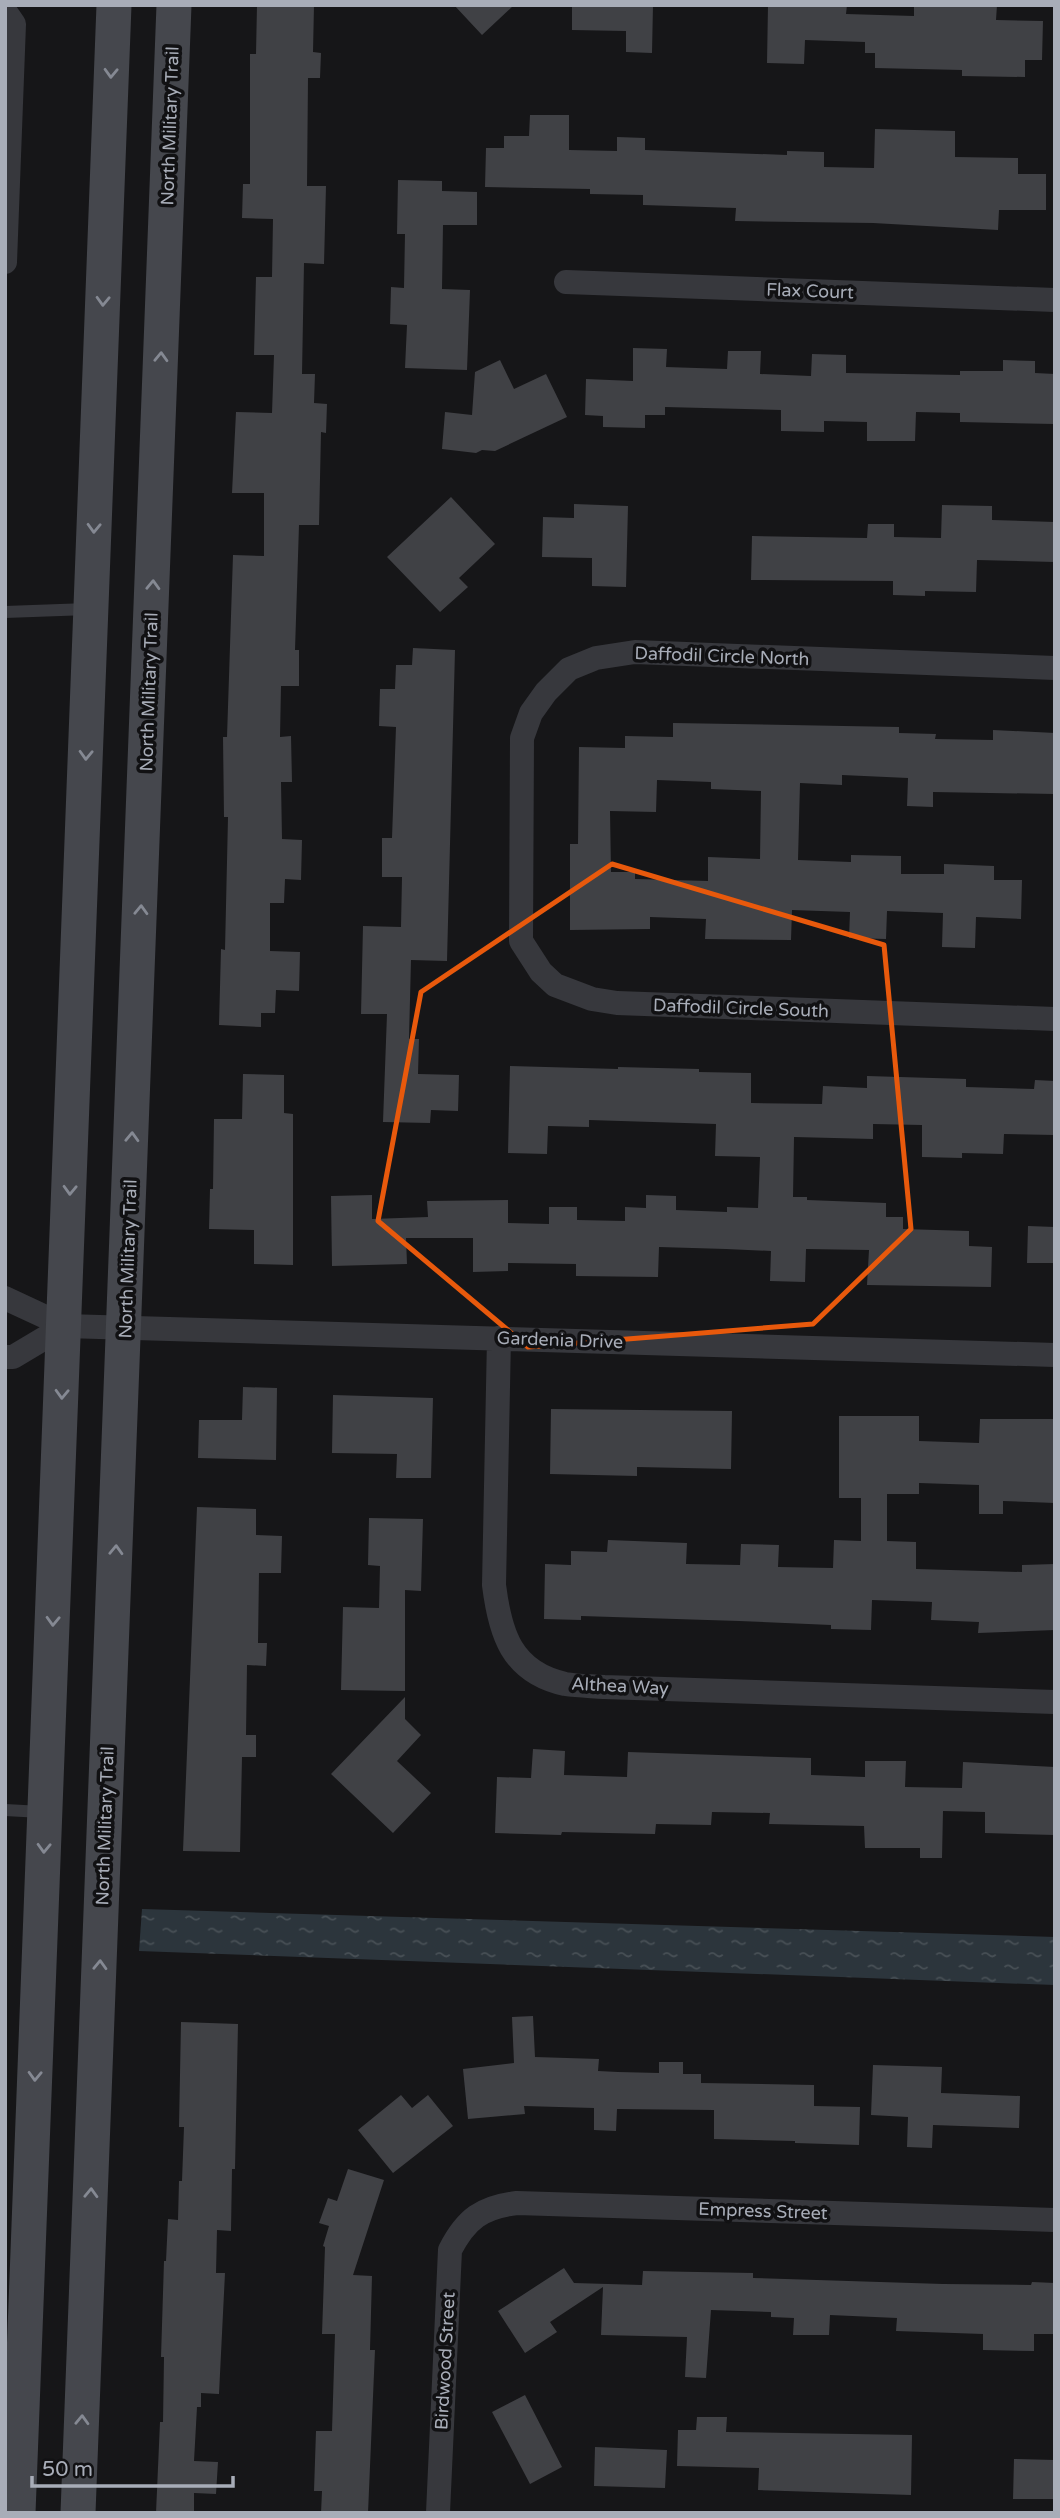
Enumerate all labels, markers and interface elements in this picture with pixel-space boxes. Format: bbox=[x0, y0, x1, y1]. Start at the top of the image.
street label: North Military Trail bbox=[156, 46, 184, 206]
one-way arrow bbox=[104, 68, 119, 79]
street label: Flax Court bbox=[766, 278, 854, 304]
one-way arrow bbox=[95, 296, 110, 307]
one-way arrow bbox=[154, 352, 169, 363]
one-way arrow bbox=[87, 523, 102, 534]
one-way arrow bbox=[145, 579, 161, 589]
street label: North Military Trail bbox=[135, 612, 163, 772]
street label: Daffodil Circle North bbox=[634, 642, 810, 670]
one-way arrow bbox=[78, 750, 93, 761]
one-way arrow bbox=[133, 904, 148, 915]
street label: Daffodil Circle South bbox=[653, 994, 829, 1022]
one-way arrow bbox=[125, 1132, 140, 1143]
street label: North Military Trail bbox=[114, 1179, 142, 1339]
one-way arrow bbox=[62, 1185, 77, 1196]
street label: Gardenia Drive bbox=[496, 1327, 624, 1353]
one-way arrow bbox=[55, 1389, 70, 1400]
one-way arrow bbox=[109, 1544, 124, 1555]
one-way arrow bbox=[46, 1616, 61, 1627]
street label: Althea Way bbox=[571, 1672, 670, 1700]
street label: North Military Trail bbox=[91, 1746, 119, 1906]
one-way arrow bbox=[37, 1843, 52, 1854]
one-way arrow bbox=[92, 1960, 107, 1971]
one-way arrow bbox=[28, 2071, 43, 2082]
one-way arrow bbox=[83, 2187, 98, 2198]
street label: Empress Street bbox=[698, 2198, 828, 2224]
street label: Birdwood Street bbox=[430, 2291, 460, 2431]
one-way arrow bbox=[74, 2414, 89, 2425]
scale bar bbox=[32, 2444, 233, 2488]
text: 50 m bbox=[42, 2457, 93, 2482]

